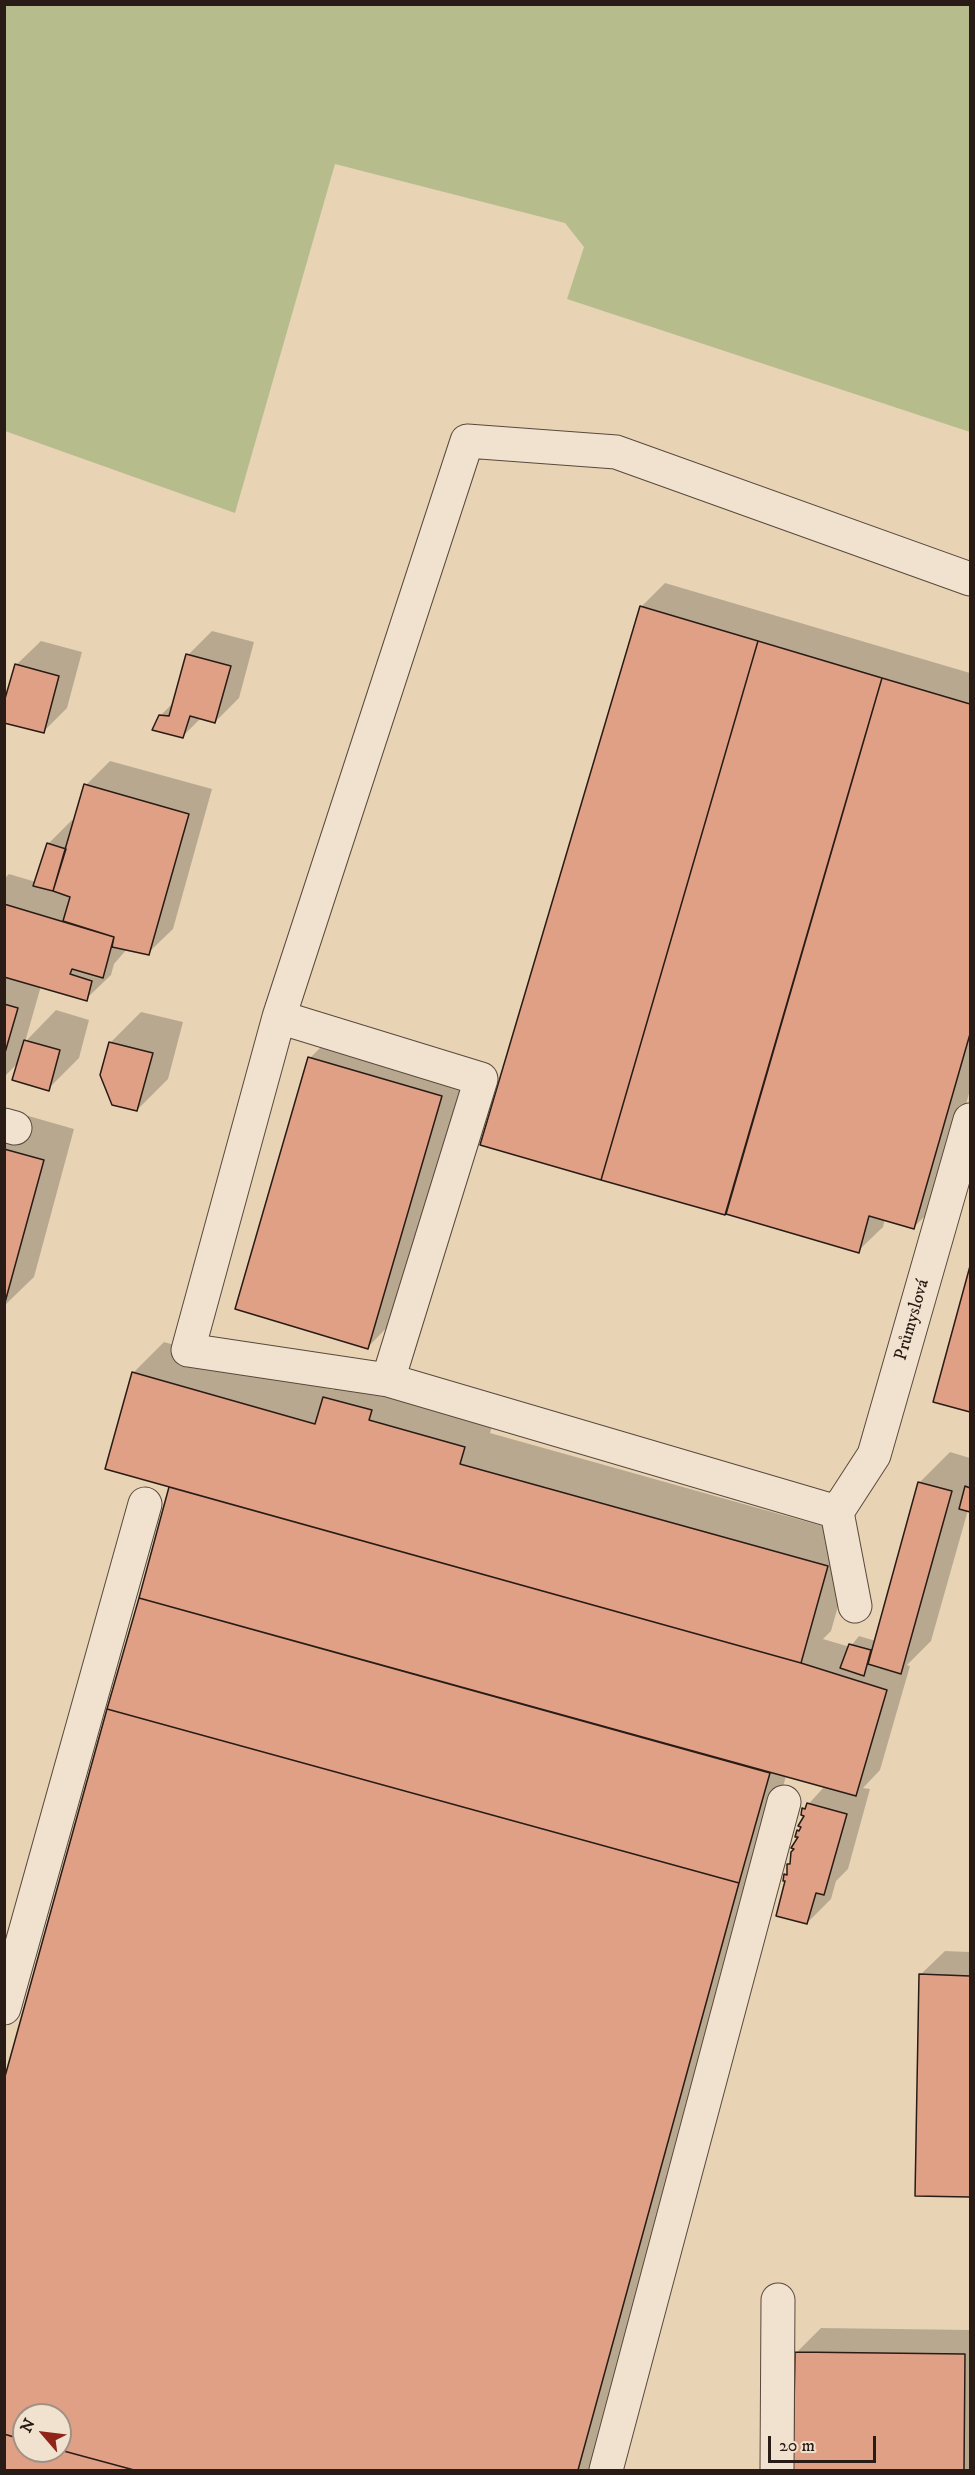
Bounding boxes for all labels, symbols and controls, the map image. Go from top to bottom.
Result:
street label: Průmyslová [891,1277,935,1363]
north arrow [12,2403,72,2463]
text: N [16,2415,40,2436]
scale bar [771,2424,879,2462]
text: 20 m [779,2435,815,2457]

